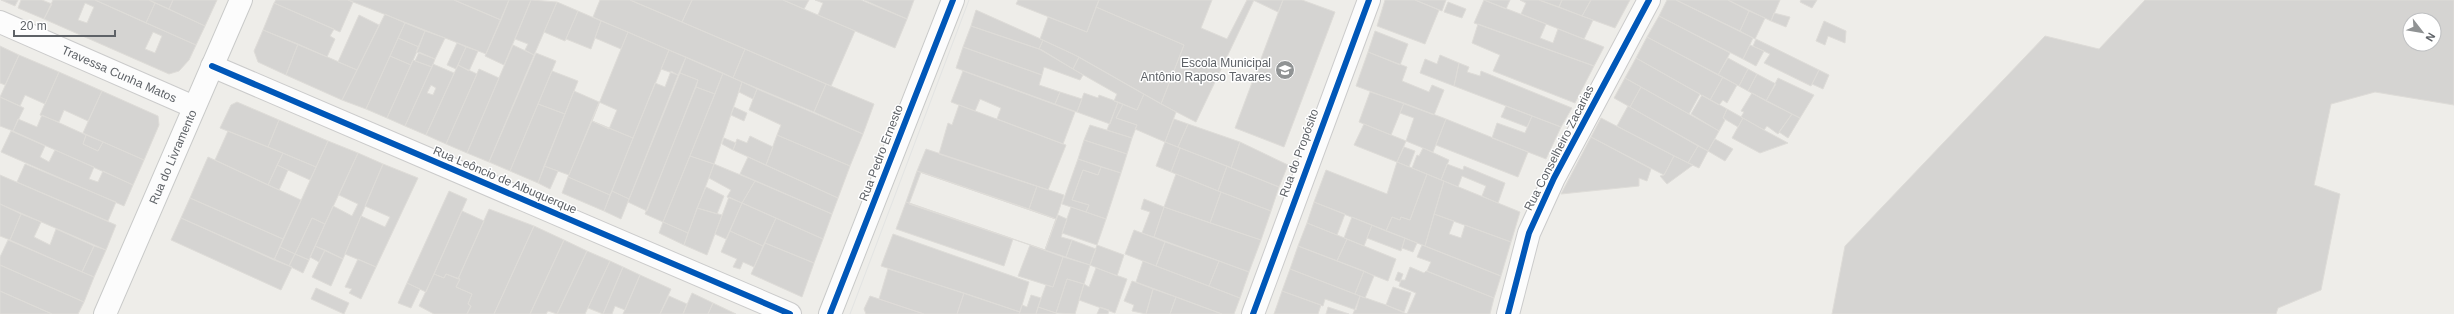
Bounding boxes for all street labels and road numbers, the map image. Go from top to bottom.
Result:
street label: Travessa Cunha Matos [60,43,179,105]
street label: Rua Conselheiro Zacarias [1521,83,1597,213]
street label: Rua Pedro Ernesto [856,103,906,203]
street label: Rua do Livramento [146,107,200,206]
street label: Rua do Propósito [1277,107,1322,199]
street label: Rua Leôncio de Albuquerque [431,143,579,217]

